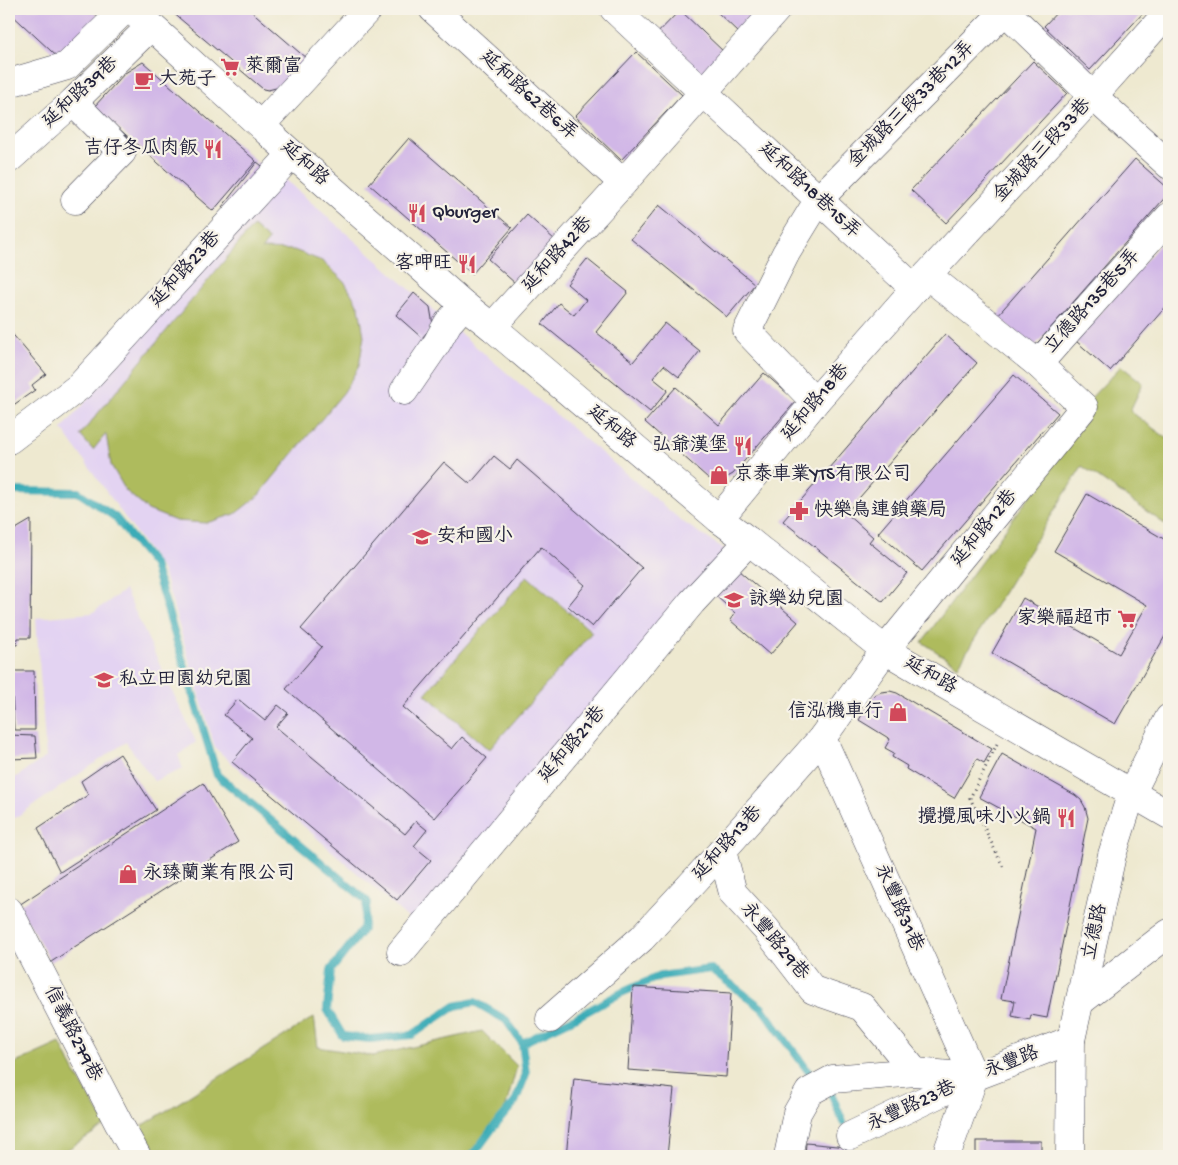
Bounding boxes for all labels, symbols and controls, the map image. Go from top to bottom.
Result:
street label: 金城路三段33巷12弄 [843,36,980,173]
street label: 延和路62巷6弄 [474,45,582,146]
street label: 延和路39巷 [38,51,124,134]
place label: 萊爾富 [245,55,302,79]
supermarket icon: 萊爾富 [219,56,241,78]
place label: 大苑子 [159,68,216,92]
cafe icon: 大苑子 [133,69,155,91]
street label: 金城路三段33巷 [988,94,1097,208]
street label: 延和路 [275,136,334,192]
place label: 吉仔冬瓜肉飯 [84,137,198,161]
street label: 延和路18巷15弄 [753,137,865,244]
restaurant icon: 吉仔冬瓜肉飯 [202,138,224,160]
restaurant icon: Qburger [406,202,428,224]
place label: Qburger [432,202,500,225]
street label: 延和路42巷 [517,212,598,298]
street label: 延和路23巷 [145,226,226,313]
street label: 立德路135巷5弄 [1039,244,1146,359]
place label: 客呷旺 [395,252,452,276]
restaurant icon: 客呷旺 [456,253,478,275]
street label: 延和路18巷 [776,359,855,446]
street label: 延和路 [582,400,641,455]
place label: 弘爺漢堡 [652,434,728,458]
restaurant icon: 弘爺漢堡 [732,435,754,457]
place label: 京泰車業YTS有限公司 [734,463,911,487]
shop icon: 京泰車業YTS有限公司 [708,464,730,486]
street label: 延和路12巷 [946,485,1023,572]
place label: 快樂鳥連鎖藥局 [814,499,947,523]
pharmacy icon: 快樂鳥連鎖藥局 [788,500,810,522]
place label: 安和國小 [437,525,513,549]
school or university icon: 安和國小 [411,526,433,548]
place label: 詠樂幼兒園 [749,588,844,612]
school or university icon: 詠樂幼兒園 [723,589,745,611]
place label: 家樂福超市 [1017,607,1112,631]
supermarket icon: 家樂福超市 [1116,608,1138,630]
street label: 延和路 [900,651,961,700]
place label: 私立田園幼兒園 [119,668,252,692]
school or university icon: 私立田園幼兒園 [93,669,115,691]
place label: 信泓機車行 [788,700,883,724]
street label: 延和路21巷 [534,701,612,788]
shop icon: 信泓機車行 [887,701,909,723]
street label: 延和路13巷 [687,801,768,886]
place label: 攪攪風味小火鍋 [918,806,1051,830]
restaurant icon: 攪攪風味小火鍋 [1055,807,1077,829]
street label: 永豐路31巷 [868,860,928,955]
place label: 永臻蘭業有限公司 [143,862,295,886]
shop icon: 永臻蘭業有限公司 [117,863,139,885]
street label: 永豐路29巷 [735,898,814,986]
street label: 立德路 [1078,902,1113,962]
street label: 信義路279巷 [38,982,107,1086]
street label: 永豐路 [981,1041,1043,1084]
street label: 永豐路23巷 [864,1076,960,1138]

